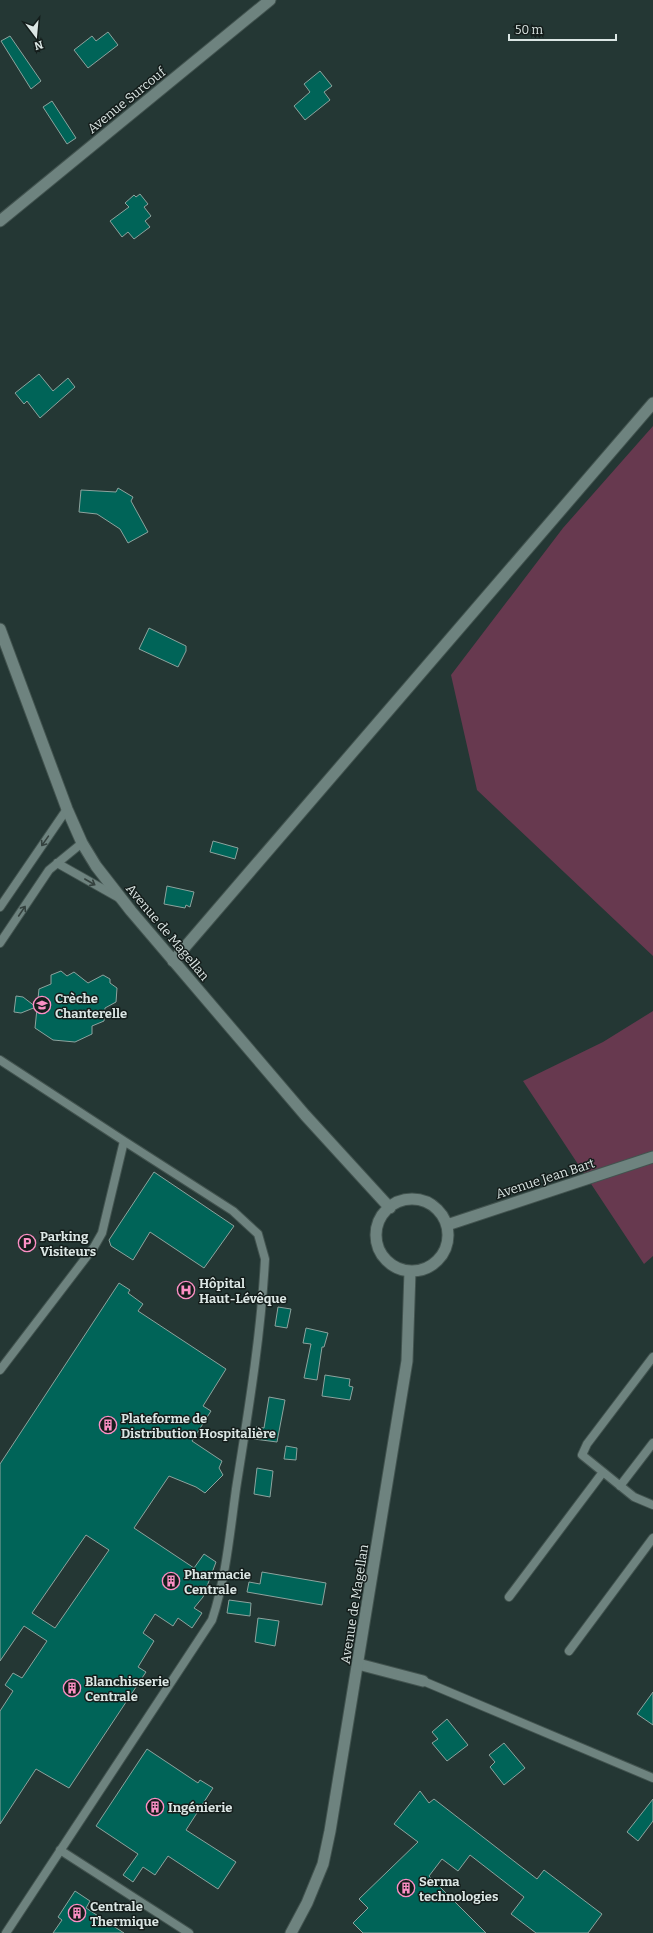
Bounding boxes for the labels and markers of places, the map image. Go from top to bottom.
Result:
place label: Crèche Chanterelle [55,991,127,1021]
school or university icon: Crèche Chanterelle [32,995,52,1015]
place label: Parking Visiteurs [40,1229,96,1259]
parking icon: Parking Visiteurs [17,1233,37,1253]
place label: Hôpital Haut-Lévêque [199,1276,287,1306]
hospital icon: Hôpital Haut-Lévêque [176,1280,196,1300]
place label: Plateforme de Distribution Hospitalière [121,1411,276,1441]
building icon: Plateforme de Distribution Hospitalière [98,1415,118,1435]
place label: Pharmacie Centrale [184,1567,251,1597]
building icon: Pharmacie Centrale [161,1571,181,1591]
place label: Blanchisserie Centrale [85,1674,169,1704]
building icon: Blanchisserie Centrale [62,1678,82,1698]
building icon: Ingénierie [145,1797,165,1817]
place label: Ingénierie [168,1800,232,1815]
place label: Serma technologies [419,1874,498,1904]
building icon: Serma technologies [396,1878,416,1898]
place label: Centrale Thermique [90,1899,159,1929]
building icon: Centrale Thermique [67,1903,87,1923]

